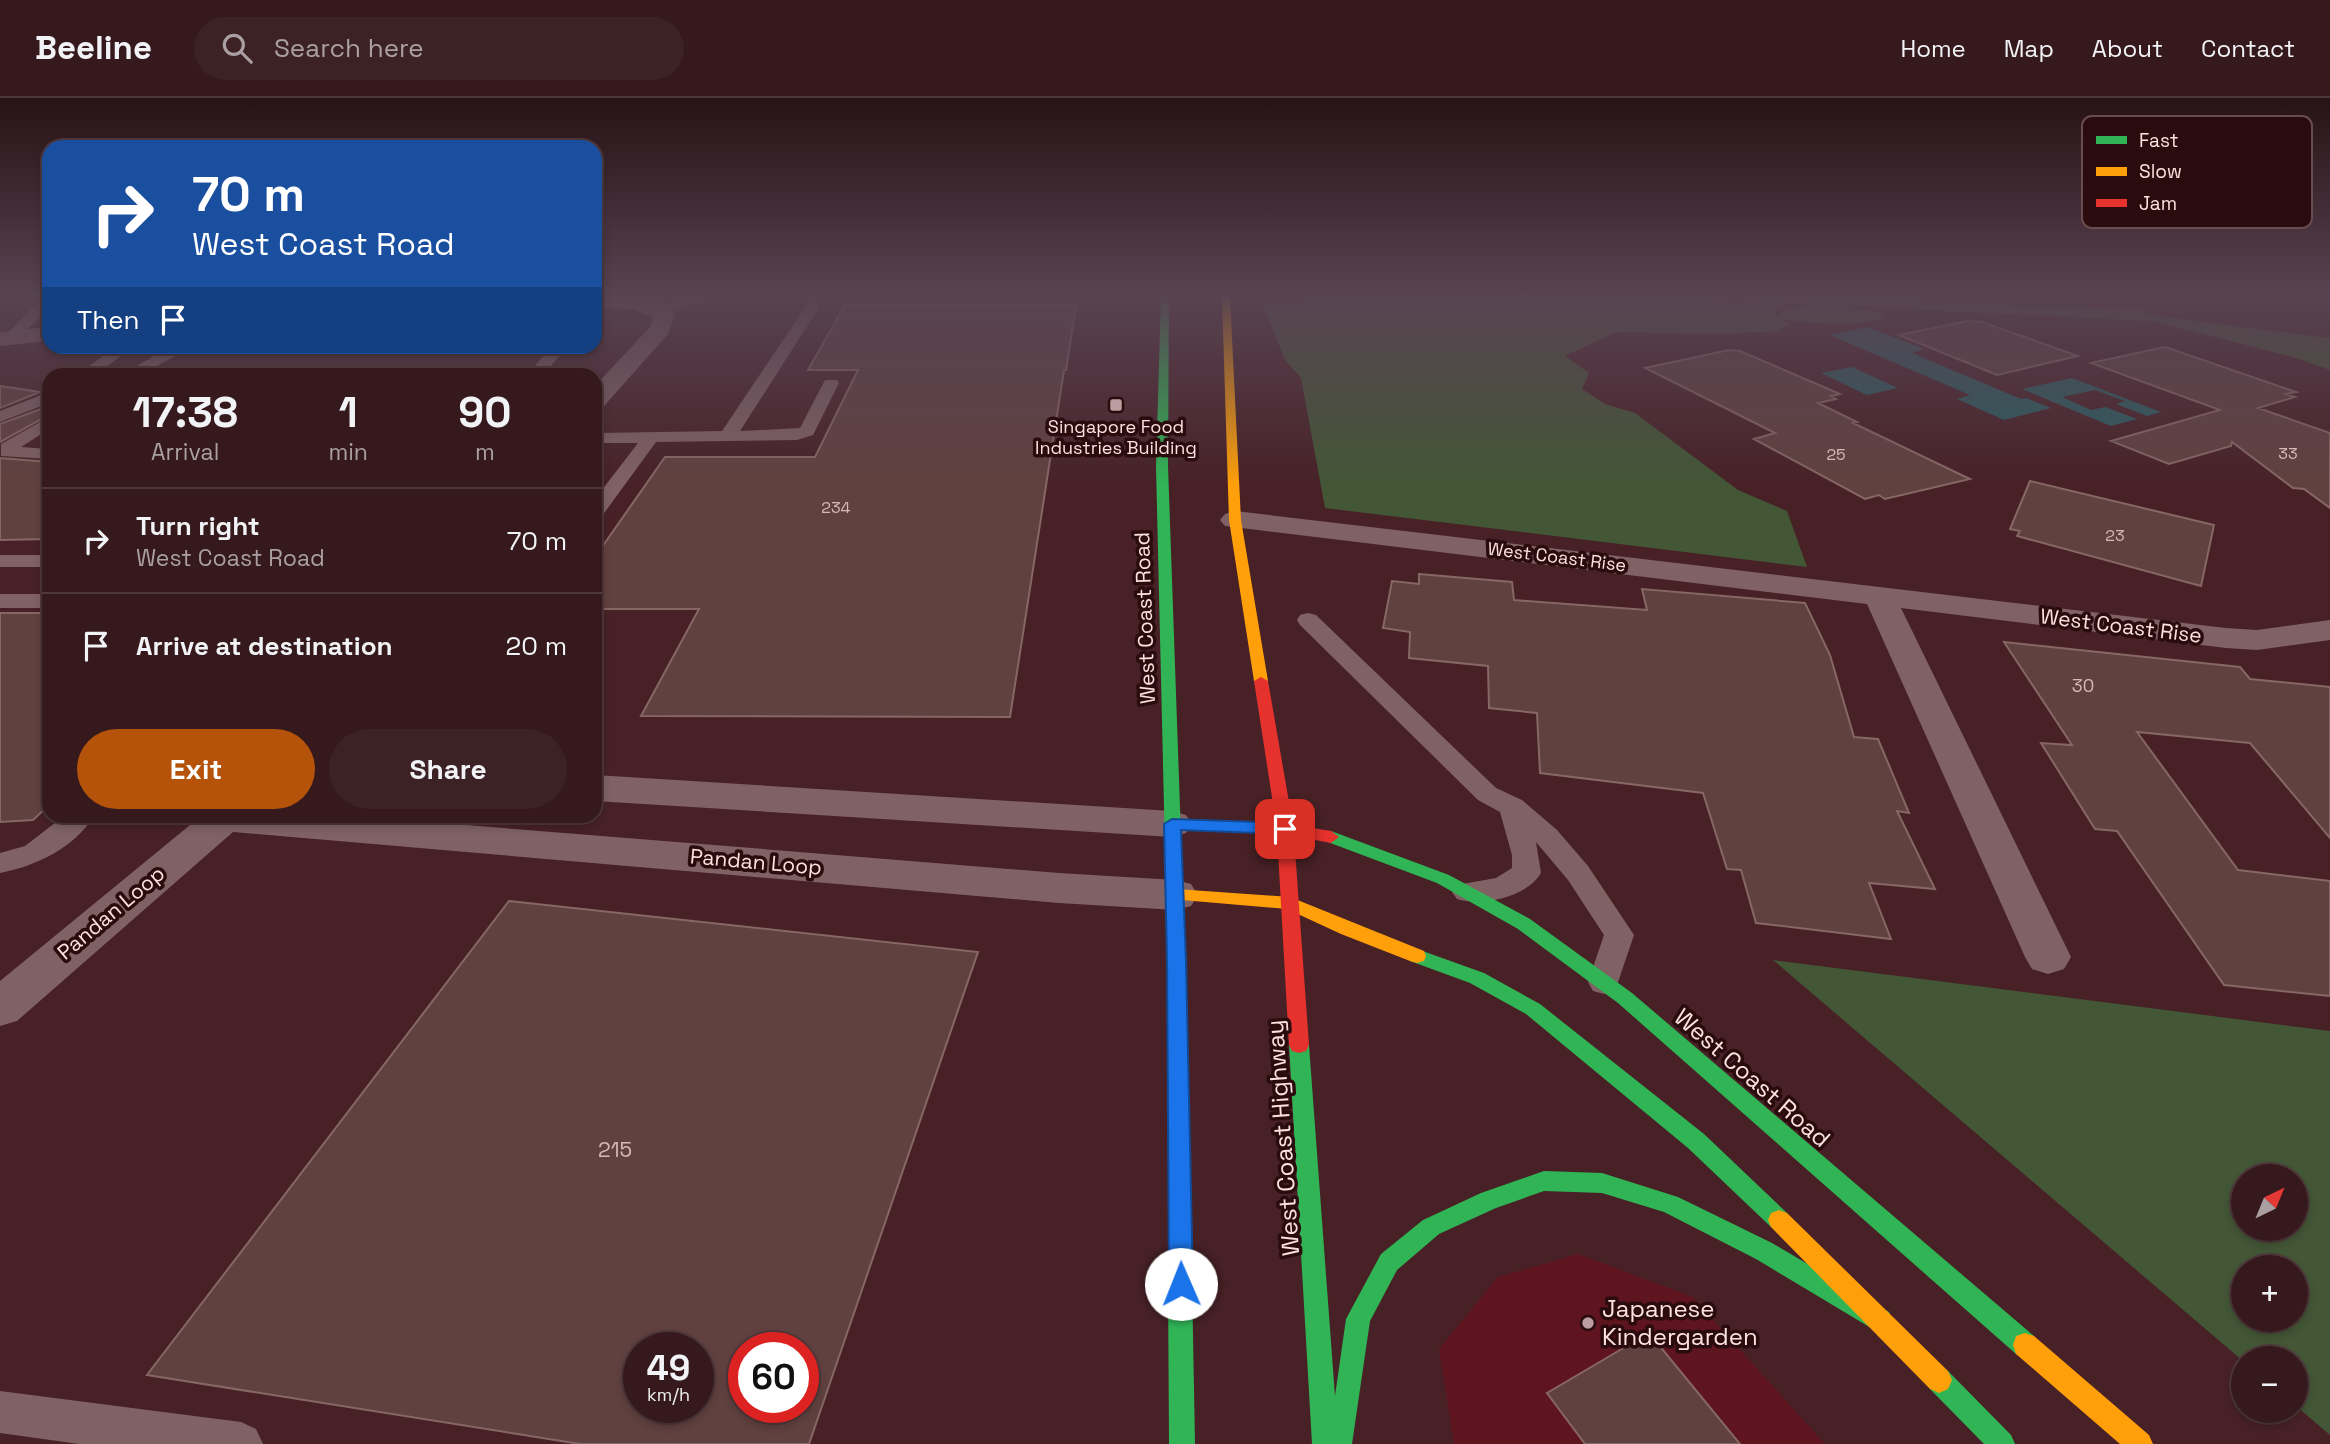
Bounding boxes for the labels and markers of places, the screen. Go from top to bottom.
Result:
marker: Singapore Food Industries Building [1108,397,1124,413]
place label: Singapore Food Industries Building [1035,415,1197,459]
pin [1255,799,1315,859]
place label: Japanese Kindergarden [1602,1293,1758,1352]
marker: Japanese Kindergarden [1580,1315,1596,1331]

